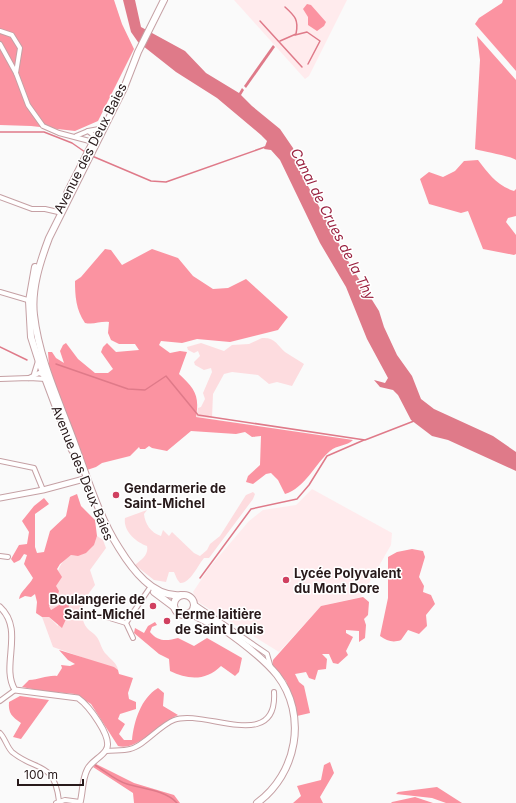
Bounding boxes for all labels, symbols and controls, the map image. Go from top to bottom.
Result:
street label: Avenue des Deux Baies [50,80,130,216]
water label: Canal de Crues de la Thy [288,145,380,304]
street label: Avenue des Deux Baies [49,403,117,543]
place label: Gendarmerie de Saint-Michel [124,480,226,511]
marker: Gendarmerie de Saint-Michel [111,490,121,500]
place label: Lycée Polyvalent du Mont Dore [294,565,402,596]
marker: Lycée Polyvalent du Mont Dore [281,575,291,585]
place label: Boulangerie de Saint-Michel [50,591,145,622]
marker: Boulangerie de Saint-Michel [148,601,158,611]
place label: Ferme laitière de Saint Louis [175,606,264,637]
marker: Ferme laitière de Saint Louis [162,616,172,626]
scale bar [18,761,83,787]
text: 100 m [24,767,58,782]

